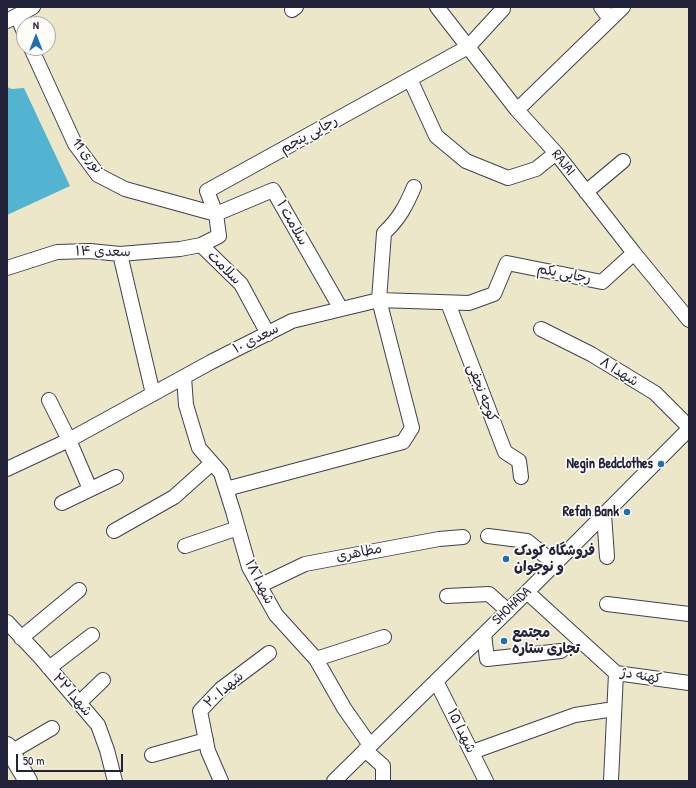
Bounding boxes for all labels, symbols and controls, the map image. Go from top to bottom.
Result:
north arrow [16,16,56,56]
text: N [33,18,39,32]
street label: رجایی پنجم [277,112,341,158]
street label: نوری 11 [68,135,106,177]
street label: RAJAI [548,147,578,179]
street label: سلامت ۱ [273,197,311,249]
street label: سعدی ۱۴ [75,243,131,261]
street label: سلامت [204,248,244,288]
street label: رجایی یکم [536,261,592,287]
street label: سعدی ۱۰ [230,320,282,358]
street label: شهدا ۸ [597,354,641,390]
street label: کوچه نجفی [463,362,501,424]
place label: Negin Bedclothes [566,456,653,472]
marker: Negin Bedclothes [656,459,666,469]
place label: Refah Bank [563,504,619,520]
marker: Refah Bank [622,507,632,517]
street label: مظاهری [335,540,383,566]
place label: فروشگاه کودک و نوجوان [514,543,595,576]
marker: فروشگاه کودک و نوجوان [501,554,511,564]
street label: شهدا ۱۸ [241,557,277,607]
street label: SHOHADA [489,583,535,629]
place label: مجتمع تجاری ستاره [512,625,580,658]
marker: مجتمع تجاری ستاره [499,636,509,646]
street label: کهنه دژ [619,664,663,688]
street label: شهدا ۲۰ [201,668,247,712]
street label: شهدا ۲۲ [49,670,95,720]
street label: شهدا ۱۵ [443,706,479,756]
scale bar [18,746,125,772]
text: 50 m [23,752,44,769]

